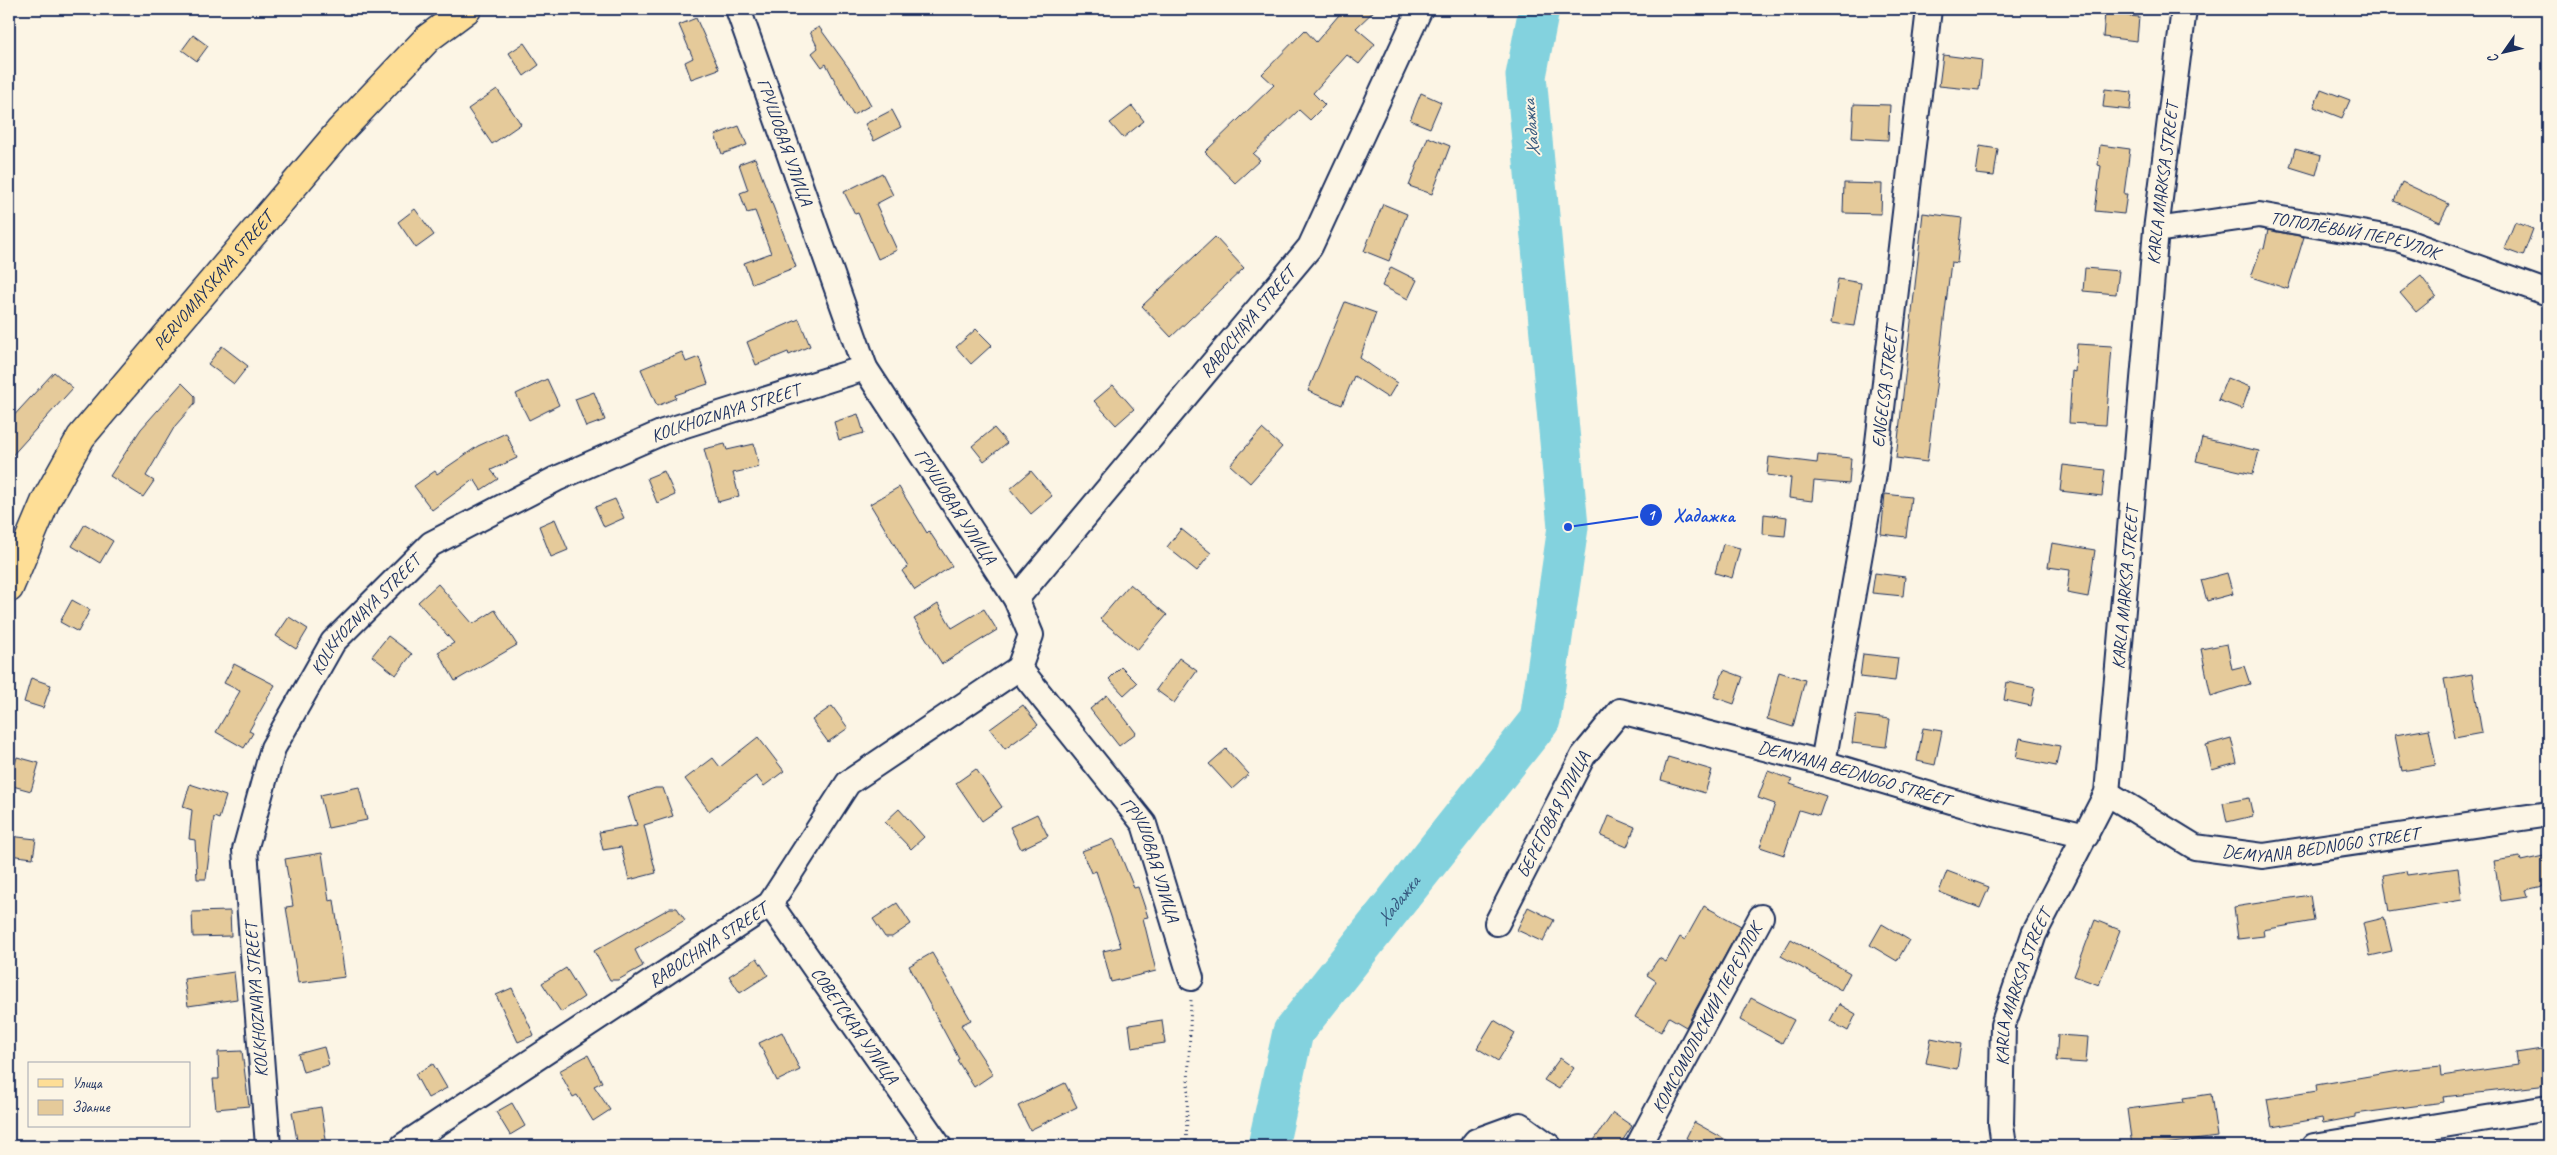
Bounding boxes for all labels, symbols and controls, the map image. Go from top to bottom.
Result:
north arrow [2480,28,2530,78]
text: С [2483,50,2503,67]
street label: ГРУШОВАЯ УЛИЦА [752,75,818,209]
water label: Хадажка [1516,96,1545,157]
street label: KARLA MARKSA STREET [2142,97,2184,265]
street label: PERVOMAYSKAYA STREET [148,204,281,355]
street label: ТОПОЛЁВЫЙ ПЕРЕУЛОК [2269,206,2446,265]
street label: RABOCHAYA STREET [1195,259,1303,382]
street label: ENGELSA STREET [1867,321,1903,449]
street label: KOLKHOZNAYA STREET [647,377,807,447]
street label: ГРУШОВАЯ УЛИЦА [910,444,1002,569]
callout: Хадажка [1638,498,1744,532]
street label: KARLA MARKSA STREET [2107,501,2143,670]
text: Хадажка [1674,504,1736,528]
text: 1 [1648,506,1657,525]
street label: KOLKHOZNAYA STREET [306,547,428,679]
street label: DEMYANA BEDNOGO STREET [1756,736,1957,812]
street label: БЕРЕГОВАЯ УЛИЦА [1511,747,1595,881]
street label: ГРУШОВАЯ УЛИЦА [1116,793,1185,926]
street label: DEMYANA BEDNOGO STREET [2221,822,2425,867]
water label: Хадажка [1371,869,1427,930]
street label: RABOCHAYA STREET [644,895,775,992]
street label: KARLA MARKSA STREET [1991,902,2058,1066]
street label: КОМСОМОЛЬСКИЙ ПЕРЕУЛОК [1647,916,1768,1117]
street label: KOLKHOZNAYA STREET [239,917,272,1078]
street label: СОВЕТСКАЯ УЛИЦА [806,963,904,1089]
legend [28,1062,190,1128]
text: Улица [72,1074,103,1093]
text: Здание [72,1098,111,1117]

